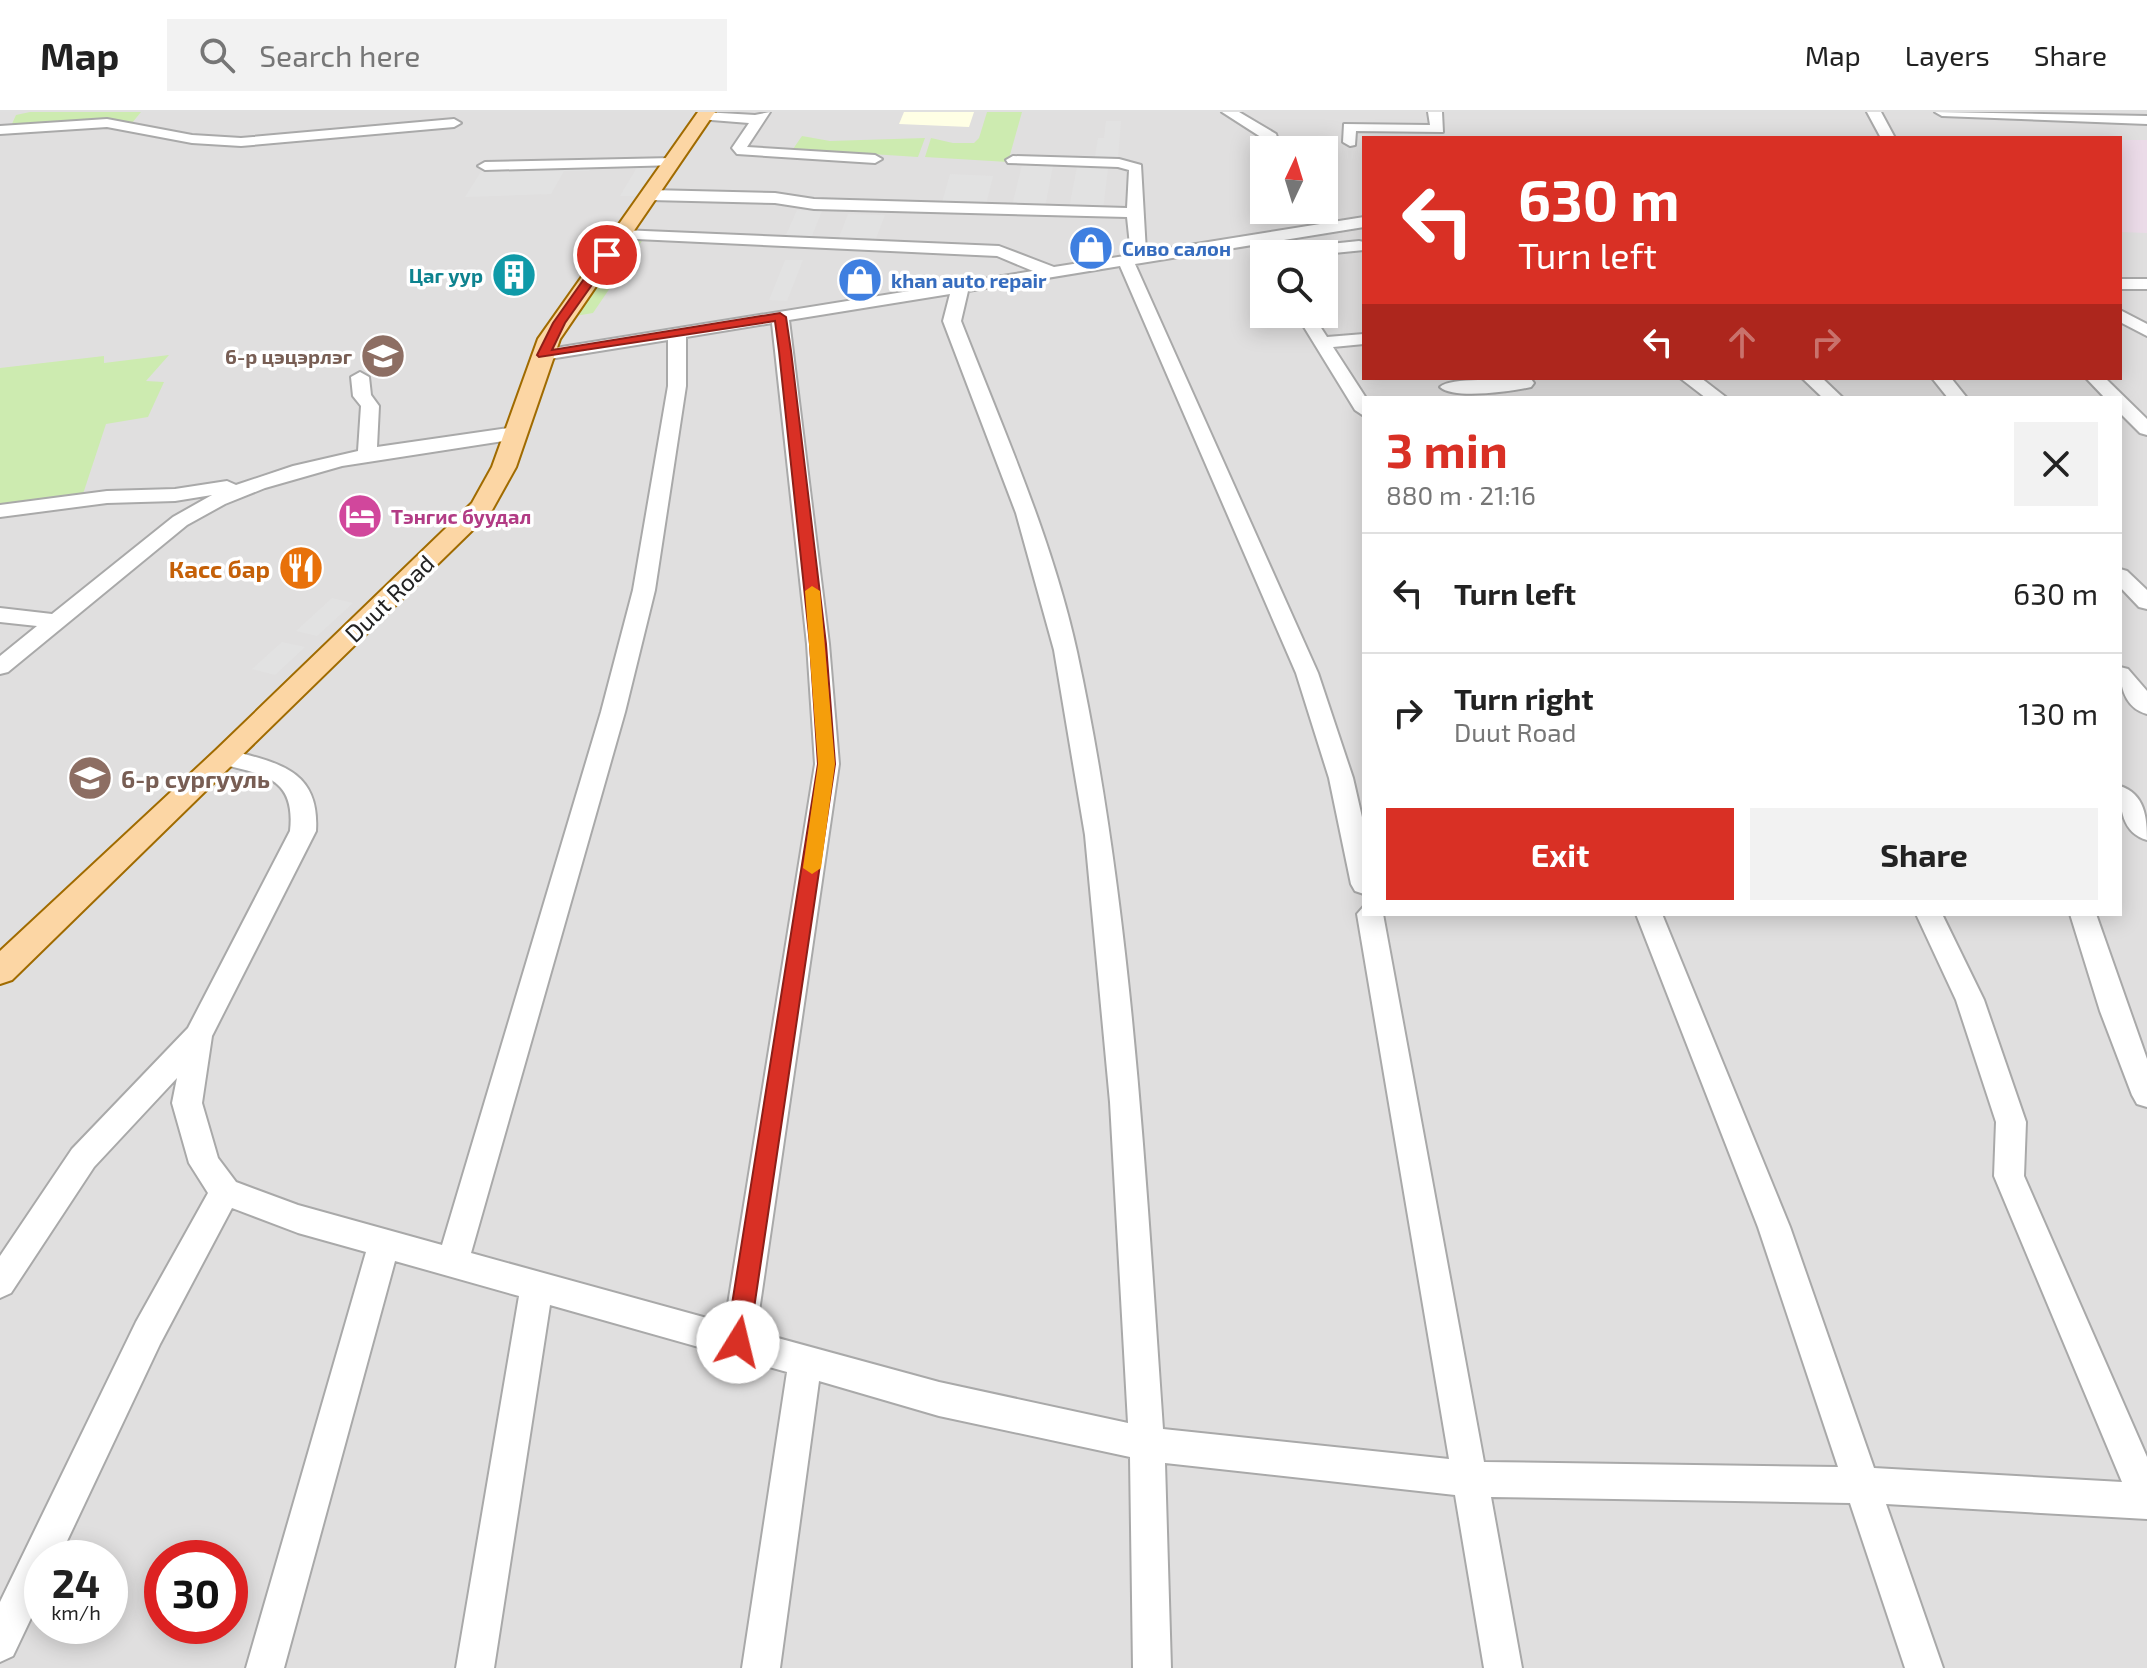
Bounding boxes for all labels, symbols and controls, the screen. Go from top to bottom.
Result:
search box [167,19,727,91]
text: Map [40,32,119,78]
icon: search [195,33,239,77]
text: Search here [259,37,420,73]
text: Map [1805,38,1861,72]
text: Layers [1905,38,1990,72]
text: Share [2034,38,2107,72]
north arrow [1250,136,1338,224]
map controls [1250,136,1338,328]
text: 630 m [1518,165,1680,232]
icon: left [1386,168,1490,272]
pin [573,221,641,289]
shop icon: Сиво салон [1067,224,1115,272]
icon: arrive [585,233,629,277]
text: Turn left [1518,233,1657,276]
place label: Сиво салон [1122,236,1231,260]
button: search [1250,240,1338,328]
building icon: Цаг уур [490,251,538,299]
shop icon: khan auto repair [836,256,884,304]
place label: Цаг уур [409,263,483,287]
place label: khan auto repair [891,268,1047,292]
icon: left [1636,320,1680,364]
icon: ahead [1720,320,1764,364]
icon: right [1804,320,1848,364]
school or university icon: 6-р цэцэрлэг [359,332,407,380]
place label: 6-р цэцэрлэг [225,344,353,368]
text: 3 min [1386,420,1508,478]
button: close [2014,422,2098,506]
text: 880 m · 21:16 [1386,479,1536,510]
hotel icon: Тэнгис буудал [336,492,384,540]
place label: Тэнгис буудал [391,504,531,528]
restaurant icon: Касс бар [277,544,325,592]
street label: Duut Road [338,548,440,648]
place label: Касс бар [169,554,270,583]
icon: left [1386,571,1430,615]
text: Turn left [1454,575,1576,611]
text: 630 m [2013,575,2098,611]
text: Turn right [1454,680,1594,716]
icon: right [1386,691,1430,735]
text: 130 m [2018,695,2098,731]
text: Duut Road [1454,716,1577,747]
school or university icon: 6-р сургууль [66,754,114,802]
place label: 6-р сургууль [121,764,270,793]
button: Exit [1386,808,1734,900]
button: Share [1750,808,2098,900]
position arrow [696,1300,780,1384]
speed limit sign: 30 [144,1540,248,1644]
text: 24 [52,1558,100,1606]
text: km/h [51,1600,101,1624]

